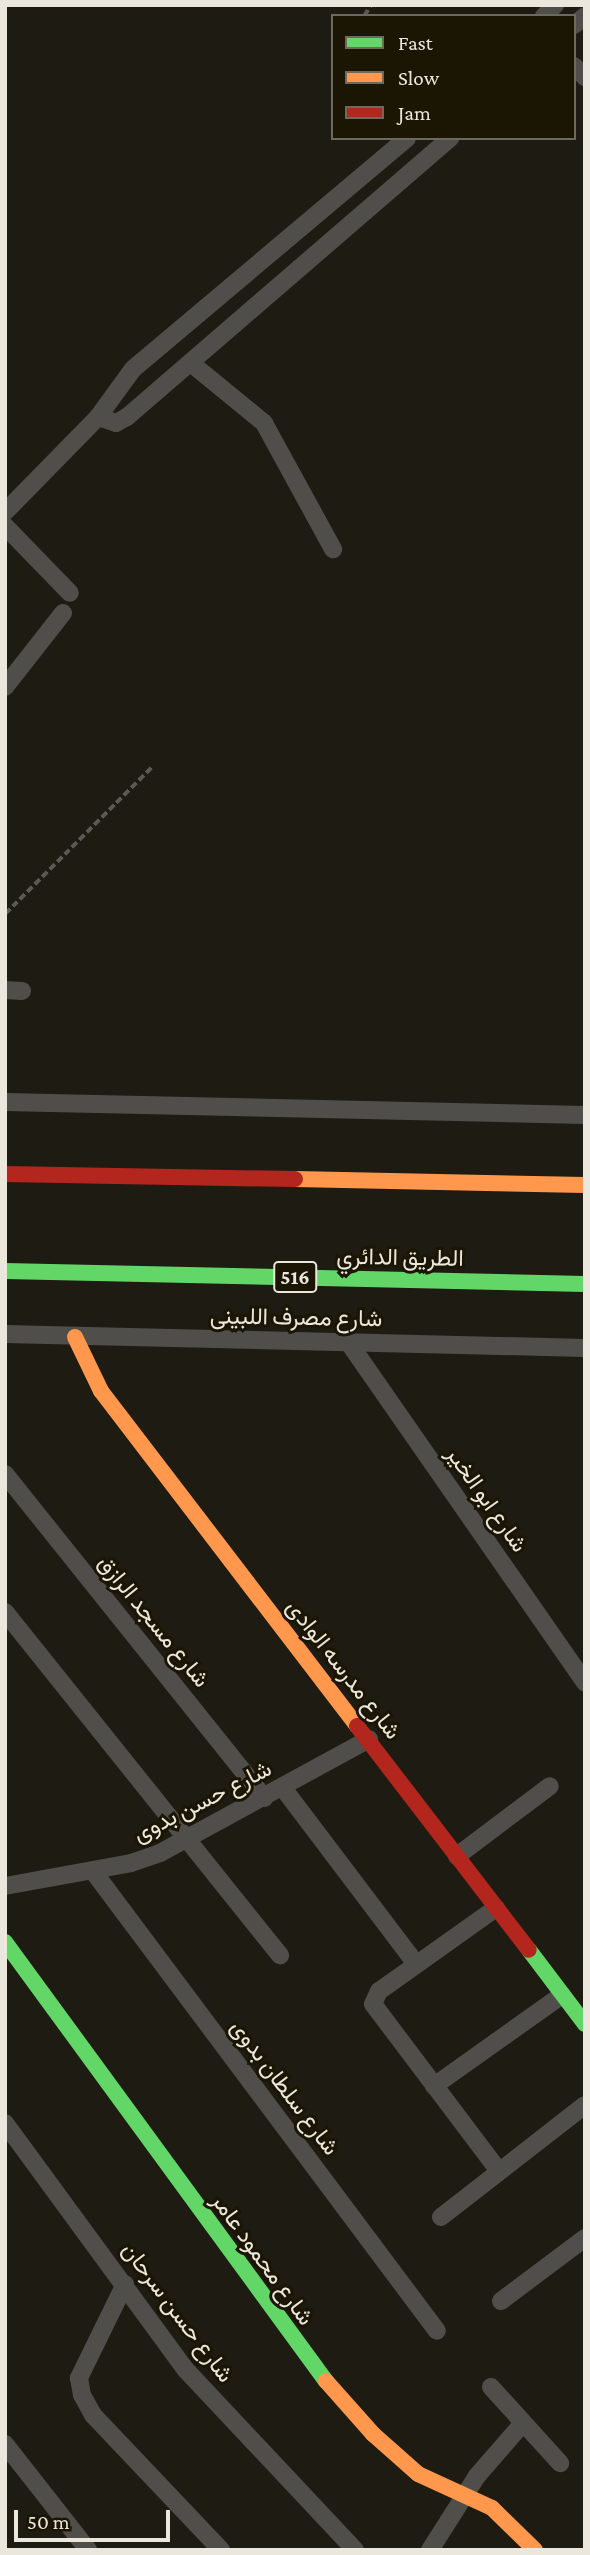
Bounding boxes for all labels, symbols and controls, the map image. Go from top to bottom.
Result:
legend [331,14,576,140]
text: Fast [398,31,433,55]
text: Slow [398,66,439,90]
text: Jam [398,101,431,125]
street label: الطريق الدائري [336,1242,464,1272]
road number: 516 [272,1260,318,1294]
street label: شارع مصرف اللبينى [210,1302,382,1332]
street label: شارع ابو الخير [440,1441,534,1557]
street label: شارع مسجد الرازق [92,1549,216,1693]
street label: شارع مدرسه الوادى [281,1593,407,1745]
street label: شارع حسن بدوى [128,1754,276,1848]
street label: شارع سلطان بدوى [225,2014,345,2160]
street label: شارع محمود عامر [206,2188,320,2330]
street label: شارع حسن سرحان [116,2236,240,2388]
scale bar [18,2496,173,2540]
text: 50 m [27,2510,70,2534]

